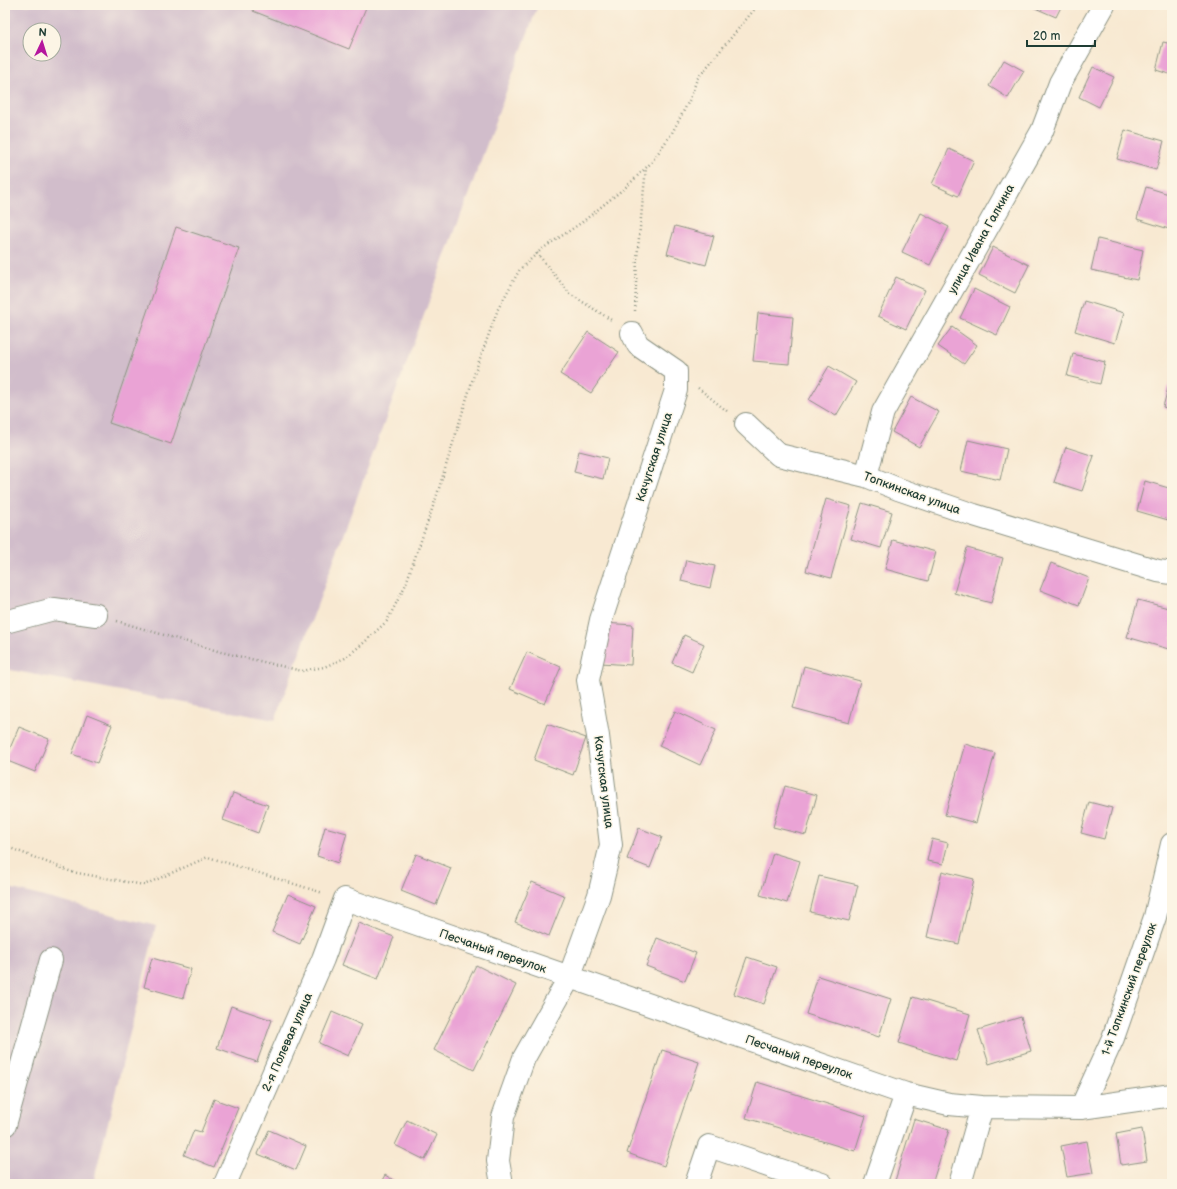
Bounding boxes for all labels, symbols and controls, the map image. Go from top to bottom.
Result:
north arrow [22,22,62,62]
scale bar [1027,22,1095,48]
text: N [38,26,47,39]
text: 20 m [1033,29,1060,44]
street label: улица Ивана Галкина [945,182,1018,297]
street label: Качугская улица [633,411,676,504]
street label: Топкинская улица [861,469,962,518]
street label: Качугская улица [590,735,617,829]
street label: 1-й Топкинский переулок [1098,920,1161,1058]
street label: Песчаный переулок [437,926,549,977]
street label: 2-я Полевая улица [259,991,316,1094]
street label: Песчаный переулок [743,1032,855,1083]

